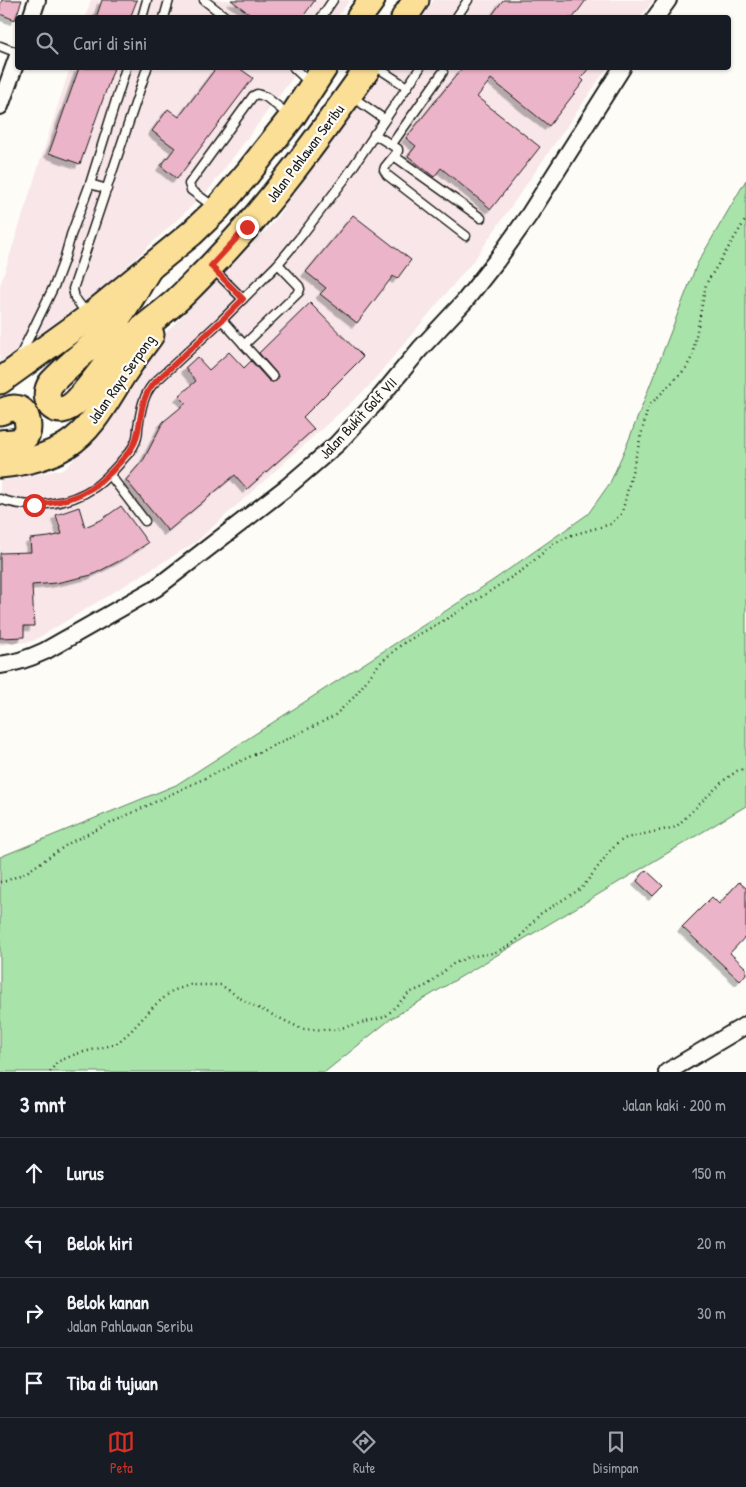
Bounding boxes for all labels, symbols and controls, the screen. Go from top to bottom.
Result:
search box [15,15,731,70]
icon: search [33,29,61,57]
text: Cari di sini [73,30,147,56]
street label: Jalan Pahlawan Seribu [261,100,349,206]
route end [236,216,259,239]
street label: Jalan Raya Serpong [82,330,160,428]
street label: Jalan Bukit Golf VII [315,372,401,464]
route start [23,494,46,517]
text: 3 mnt [20,1090,65,1119]
text: Jalan kaki · 200 m [622,1094,726,1116]
icon: ahead [20,1159,48,1187]
text: Lurus [67,1160,104,1186]
text: 150 m [692,1162,726,1184]
icon: left [20,1229,48,1257]
text: Belok kiri [67,1230,133,1256]
text: 20 m [697,1232,726,1254]
text: Belok kanan [67,1289,149,1315]
icon: right [20,1299,48,1327]
text: 30 m [697,1302,726,1324]
text: Jalan Pahlawan Seribu [67,1315,193,1337]
icon: arrive [20,1369,48,1397]
text: Tiba di tujuan [67,1370,158,1396]
tab: Peta [107,1428,135,1477]
tab: Rute [350,1428,378,1477]
tab: Disimpan [593,1428,639,1477]

